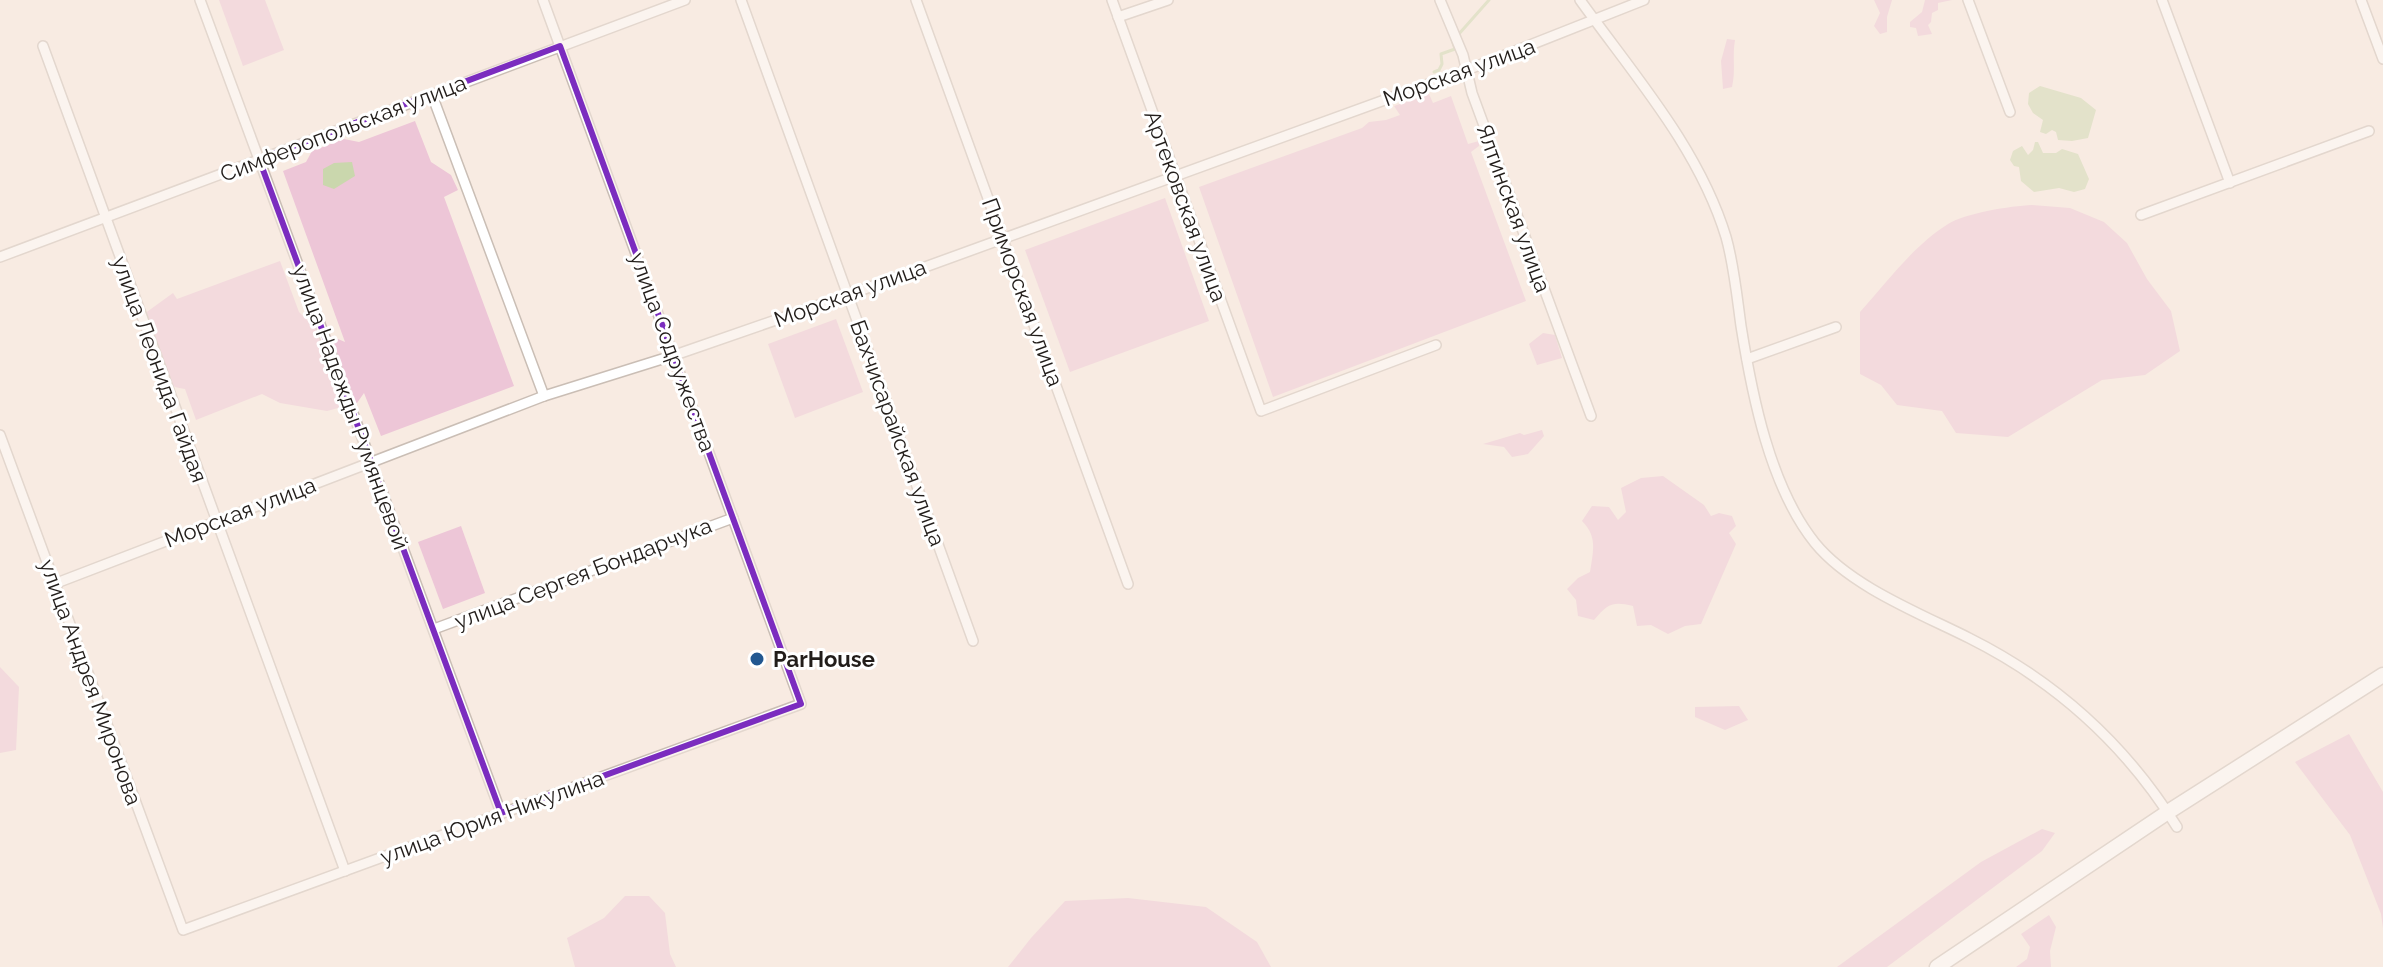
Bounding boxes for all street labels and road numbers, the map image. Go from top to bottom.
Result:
street label: Морская улица [1379,32,1539,112]
street label: Симферопольская улица [216,69,470,187]
street label: Артековская улица [1139,107,1233,305]
street label: Ялтинская улица [1472,120,1556,296]
street label: Приморская улица [977,194,1069,390]
street label: улица Содружества [625,249,721,455]
street label: улица Леонида Гайдая [107,252,213,486]
street label: Морская улица [770,253,930,333]
street label: улица Надежды Румянцевой [287,261,415,553]
street label: Бахчисарайская улица [845,316,951,550]
street label: Морская улица [161,471,319,553]
street label: улица Сергея Бондарчука [451,512,715,634]
street label: улица Андрея Миронова [34,555,148,809]
street label: улица Юрия Никулина [377,764,607,870]

